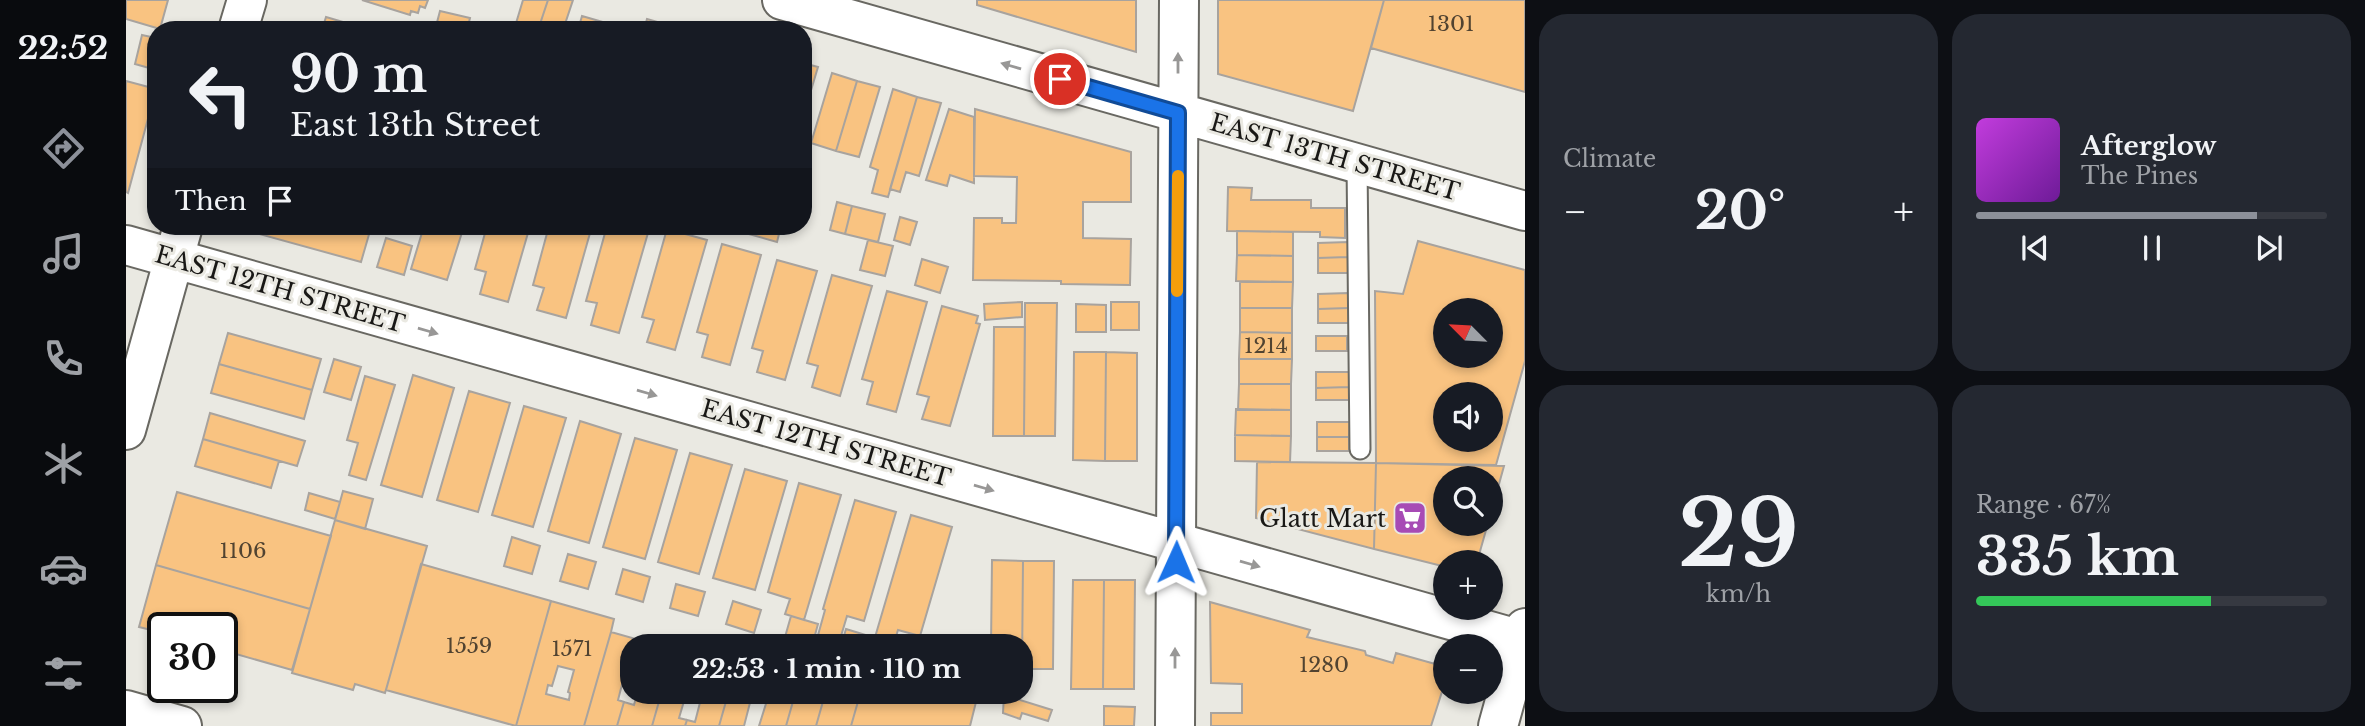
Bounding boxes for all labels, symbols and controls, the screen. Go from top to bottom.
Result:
house number: 1301 [1428,11,1474,37]
text: 22:52 [18,28,108,68]
text: 90 m [290,44,427,105]
icon: left [175,49,266,140]
pin [1030,49,1090,109]
one-way arrow [1172,52,1184,74]
one-way arrow [1001,60,1022,70]
icon: arrive [1041,60,1079,98]
text: East 13th Street [290,105,540,145]
street label: EAST 13TH STREET [1207,107,1463,207]
icon: directions [39,124,88,173]
text: Afterglow [2081,130,2217,162]
text: Climate [1563,145,1656,173]
text: The Pines [2081,162,2198,190]
text: 20° [1695,179,1785,243]
icon: arrive [261,182,299,220]
text: Then [175,185,247,217]
text: − [1563,188,1587,235]
text: + [1893,188,1914,235]
icon: music [39,229,88,278]
icon: previous [2016,229,2054,267]
icon: pause [2133,229,2171,267]
icon: next [2250,229,2288,267]
street label: EAST 12TH STREET [152,239,408,339]
north arrow [1433,298,1503,368]
map controls [1433,298,1503,704]
one-way arrow [418,326,439,336]
house number: 1214 [1244,333,1288,359]
icon: phone [39,334,88,383]
button: sound [1433,382,1503,452]
one-way arrow [637,388,658,398]
street label: EAST 12TH STREET [698,393,954,493]
icon: climate [39,439,88,488]
button: search [1433,466,1503,536]
text: 29 [1678,478,1799,591]
one-way arrow [974,483,995,493]
text: Range · 67% [1976,491,2111,519]
supermarket icon: Glatt Mart [1391,499,1429,537]
place label: Glatt Mart [1259,504,1386,533]
position arrow [1139,525,1213,599]
text: 335 km [1976,525,2179,589]
house number: 1106 [219,538,267,564]
icon: car [39,544,88,593]
button: + [1433,550,1503,620]
one-way arrow [1240,559,1261,569]
text: km/h [1706,580,1771,608]
speed limit sign: 30 [147,612,238,703]
house number: 1559 [446,633,492,659]
button: − [1433,634,1503,704]
house number: 1571 [551,636,593,662]
one-way arrow [1169,647,1181,669]
icon: filters [39,649,88,698]
house number: 1280 [1299,652,1349,678]
text: 22:53 · 1 min · 110 m [692,653,961,685]

